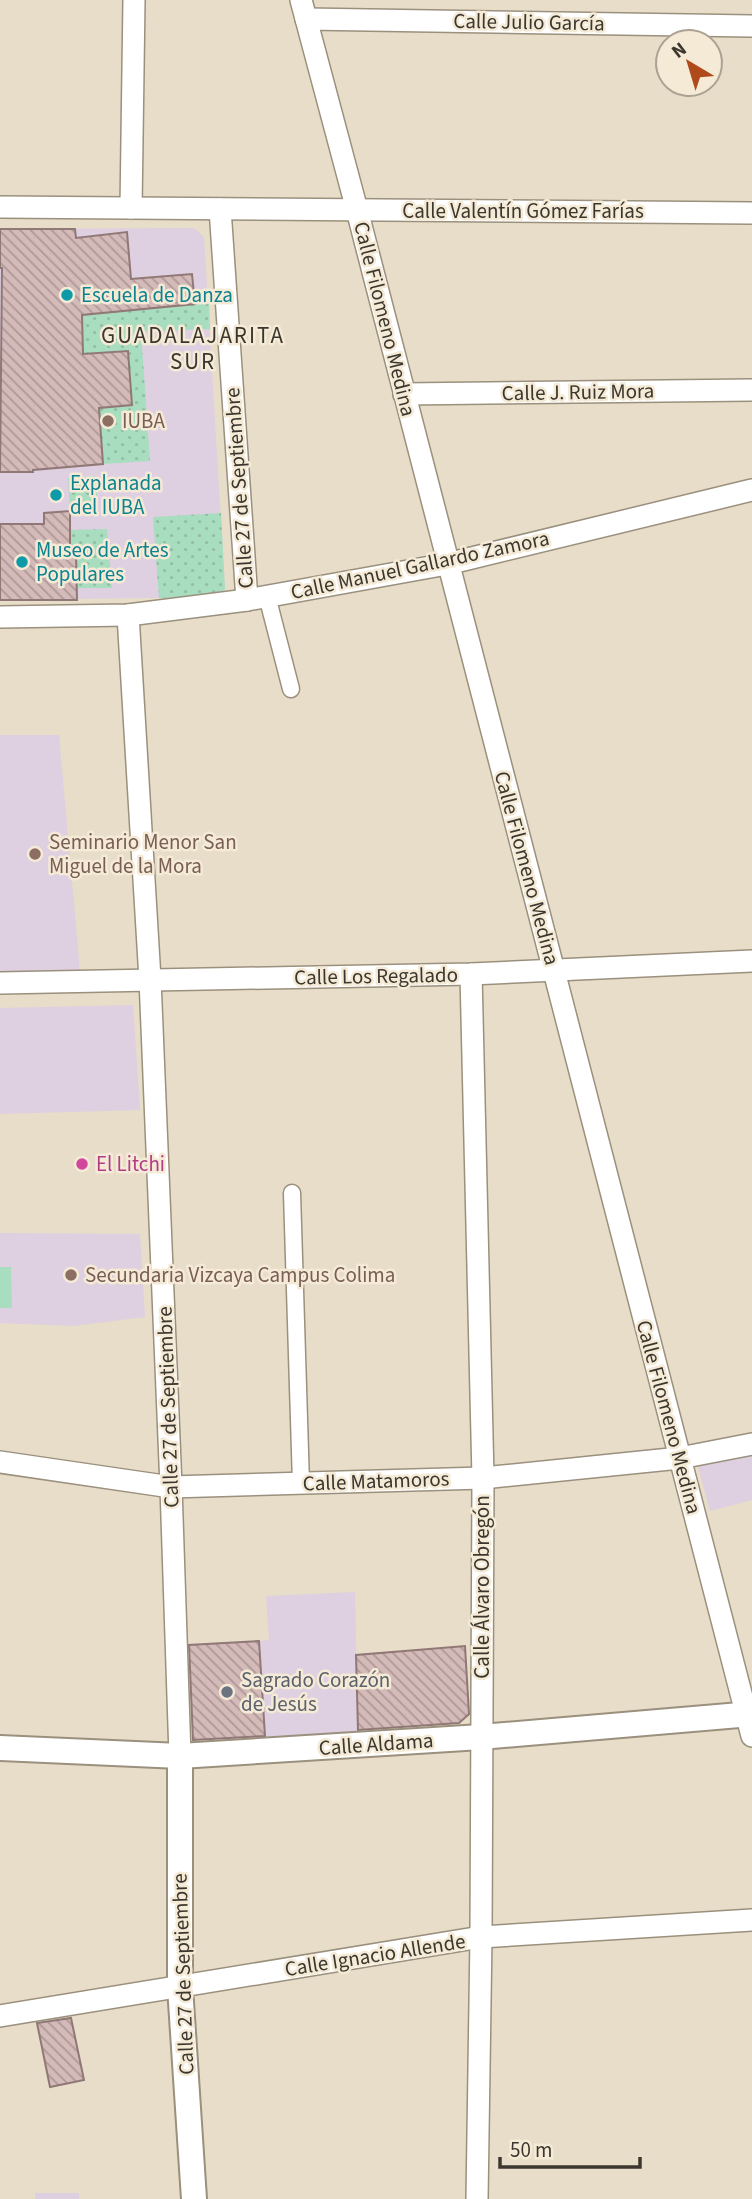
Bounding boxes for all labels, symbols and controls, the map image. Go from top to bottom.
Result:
street label: Calle Julio García [453,6,605,38]
north arrow [654,28,724,98]
text: N [666,36,693,65]
street label: Calle Valentín Gómez Farías [402,196,644,226]
street label: Calle Filomeno Medina [346,219,424,419]
place label: Escuela de Danza [81,280,233,310]
marker: Escuela de Danza [59,287,75,303]
district label: GUADALAJARITA SUR [101,319,285,378]
street label: Calle J. Ruiz Mora [501,376,655,408]
street label: Calle 27 de Septiembre [217,387,261,589]
place label: IUBA [122,406,165,436]
marker: IUBA [100,413,116,429]
place label: Explanada del IUBA [70,468,162,522]
marker: Explanada del IUBA [48,487,64,503]
street label: Calle Manuel Gallardo Zamora [288,523,552,607]
place label: Museo de Artes Populares [36,535,169,589]
marker: Museo de Artes Populares [14,554,30,570]
street label: Calle Filomeno Medina [487,768,567,968]
place label: Seminario Menor San Miguel de la Mora [49,827,237,881]
marker: Seminario Menor San Miguel de la Mora [27,846,43,862]
street label: Calle Los Regalado [294,960,458,992]
place label: El Litchi [96,1149,165,1179]
marker: El Litchi [74,1156,90,1172]
place label: Secundaria Vizcaya Campus Colima [85,1260,395,1290]
marker: Secundaria Vizcaya Campus Colima [63,1267,79,1283]
street label: Calle 27 de Septiembre [149,1306,187,1508]
street label: Calle Filomeno Medina [629,1317,709,1517]
street label: Calle Matamoros [302,1463,450,1499]
street label: Calle Álvaro Obregón [467,1495,497,1679]
place label: Sagrado Corazón de Jesús [241,1665,390,1719]
marker: Sagrado Corazón de Jesús [219,1684,235,1700]
street label: Calle Aldama [318,1725,434,1763]
street label: Calle 27 de Septiembre [164,1873,202,2075]
street label: Calle Ignacio Allende [283,1926,467,1984]
scale bar [500,2126,640,2170]
text: 50 m [510,2135,552,2165]

